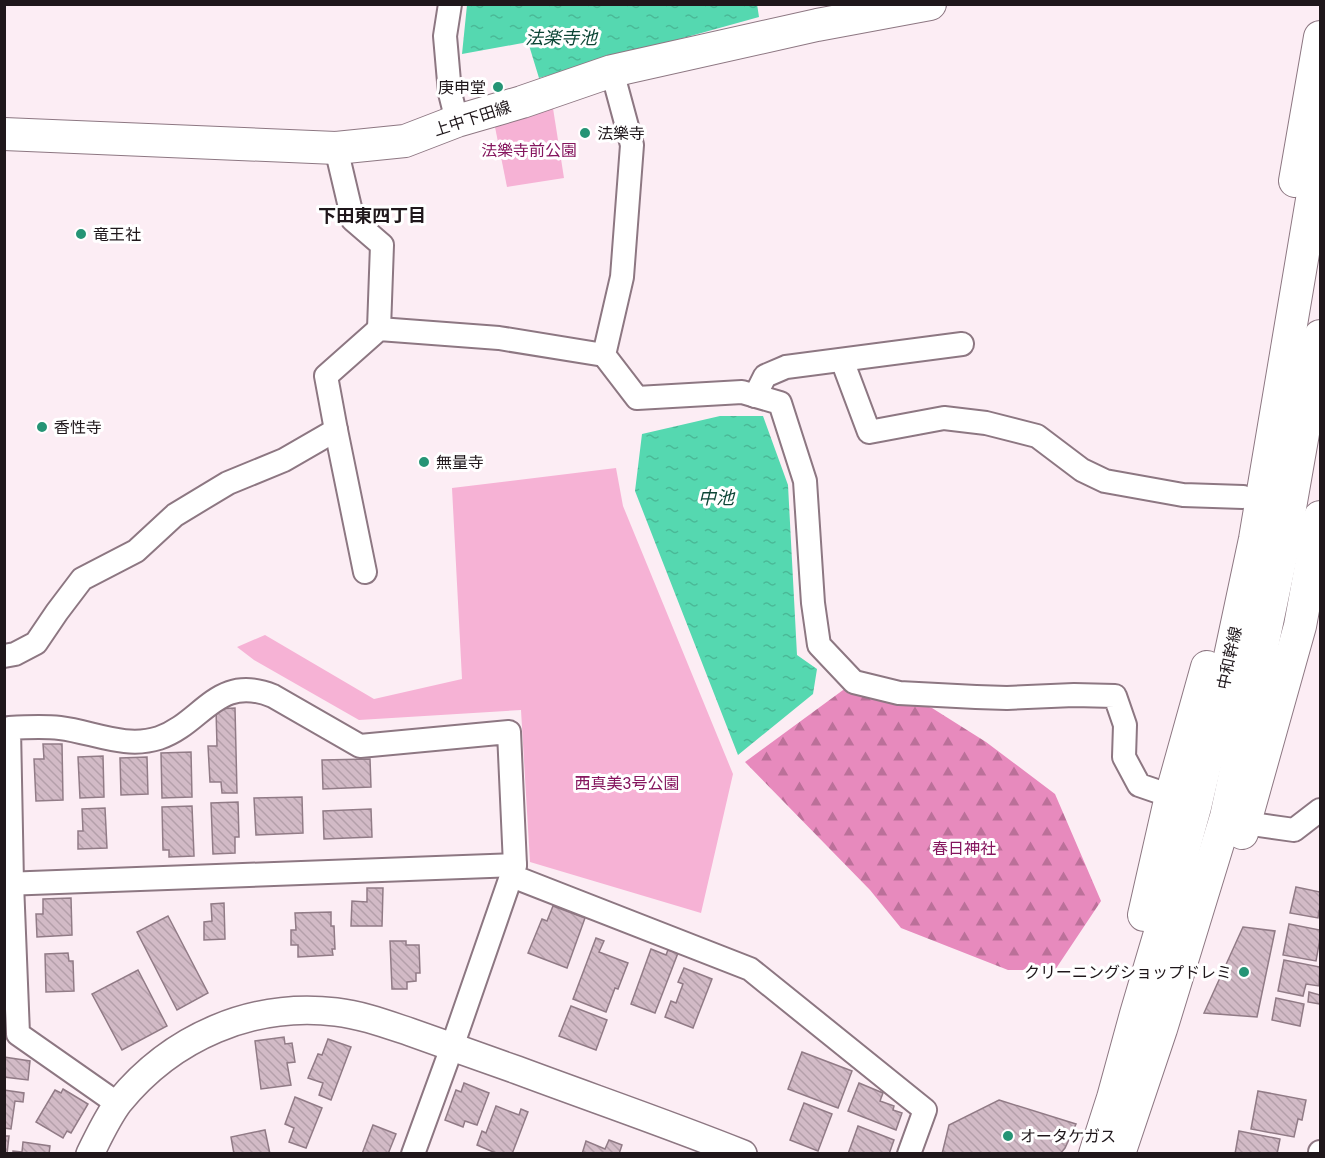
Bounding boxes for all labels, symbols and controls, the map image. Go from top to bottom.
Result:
water label: 法楽寺池 [525,27,599,48]
place label: 庚申堂 [438,78,486,97]
marker: 庚申堂 [491,80,505,94]
street label: 上中下田線 [431,97,513,140]
place label: 法樂寺 [597,124,645,143]
marker: 法樂寺 [578,126,592,140]
park label: 法樂寺前公園 [481,141,577,160]
district label: 下田東四丁目 [318,205,426,226]
place label: 竜王社 [93,225,141,244]
marker: 竜王社 [74,227,88,241]
place label: 香性寺 [54,418,102,437]
marker: 香性寺 [35,420,49,434]
place label: 無量寺 [436,453,484,472]
marker: 無量寺 [417,455,431,469]
water label: 中池 [698,487,736,508]
street label: 中和幹線 [1214,625,1245,691]
park label: 西真美3号公園 [575,774,680,793]
park label: 春日神社 [932,839,996,858]
place label: クリーニングショップドレミ [1024,963,1232,982]
marker: クリーニングショップドレミ [1237,965,1251,979]
place label: オータケガス [1020,1127,1116,1146]
marker: オータケガス [1001,1129,1015,1143]

